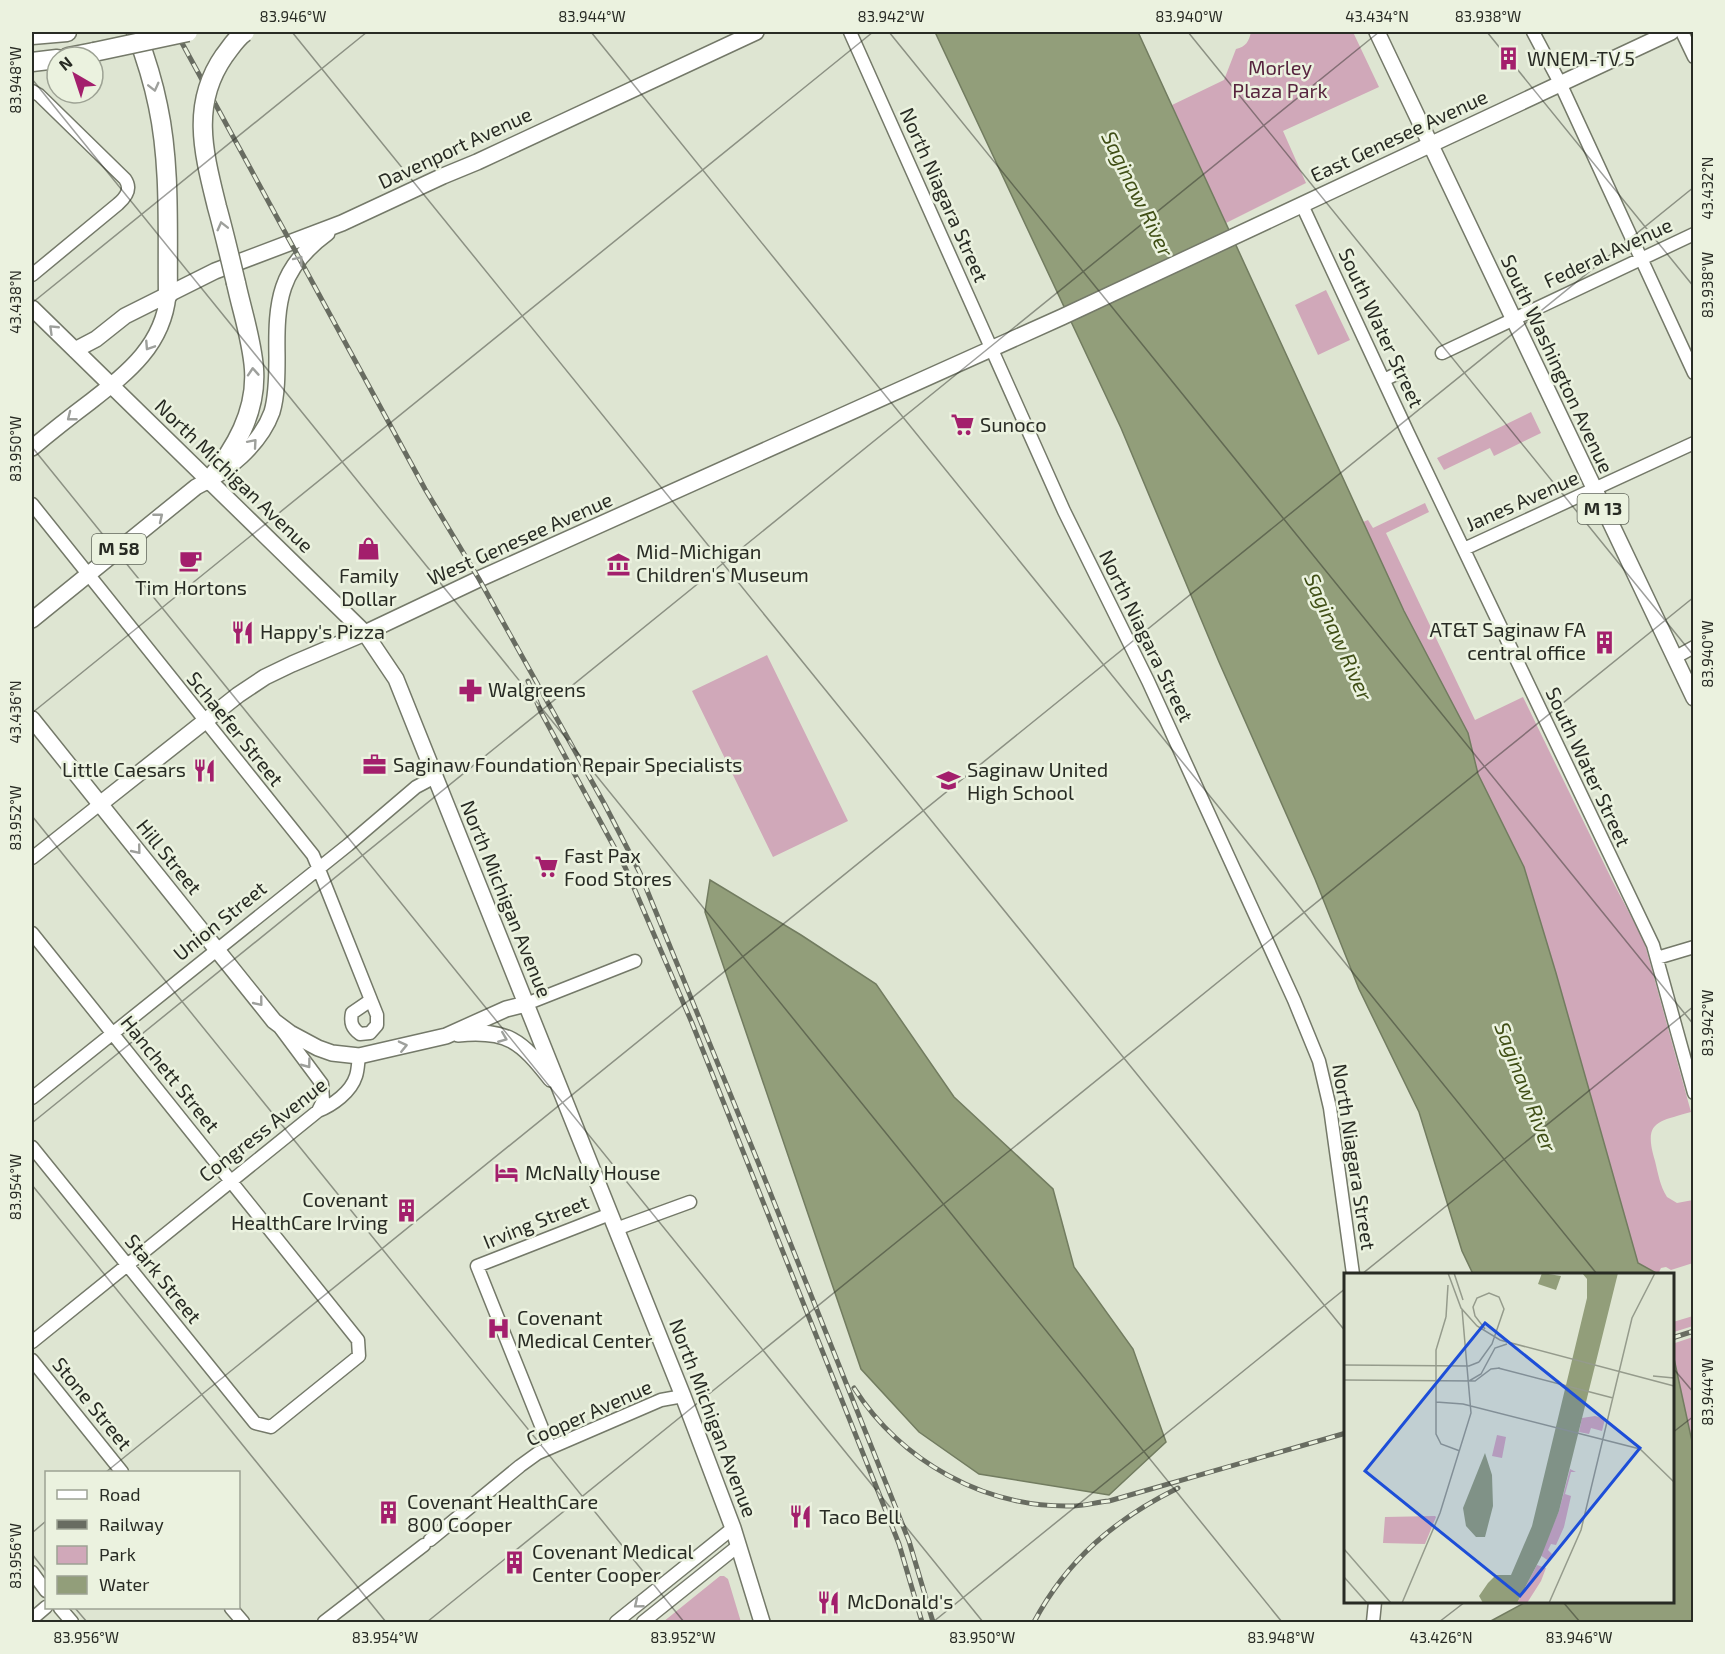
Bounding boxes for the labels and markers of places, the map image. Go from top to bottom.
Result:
building icon: WNEM-TV 5 [1496,46,1522,72]
place label: WNEM-TV 5 [1527,46,1635,70]
supermarket icon: Sunoco [949,412,975,438]
place label: Sunoco [980,412,1047,436]
shop icon: Family Dollar [356,535,382,561]
place label: Mid-Michigan Children's Museum [636,539,809,586]
cafe icon: Tim Hortons [178,547,204,573]
museum icon: Mid-Michigan Children's Museum [605,551,631,577]
place label: Family Dollar [339,563,399,610]
place label: Tim Hortons [135,575,247,599]
place label: AT&T Saginaw FA central office [1430,617,1587,664]
restaurant icon: Happy's Pizza [229,619,255,645]
place label: Happy's Pizza [260,619,385,643]
building icon: AT&T Saginaw FA central office [1591,629,1617,655]
pharmacy icon: Walgreens [457,677,483,703]
place label: Walgreens [488,677,586,701]
office icon: Saginaw Foundation Repair Specialists [362,752,388,778]
place label: Saginaw Foundation Repair Specialists [393,752,742,776]
place label: Little Caesars [62,757,186,781]
restaurant icon: Little Caesars [191,757,217,783]
place label: Saginaw United High School [967,757,1108,804]
school or university icon: Saginaw United High School [936,768,962,794]
place label: Fast Pax Food Stores [564,843,672,890]
supermarket icon: Fast Pax Food Stores [533,854,559,880]
hotel icon: McNally House [494,1160,520,1186]
place label: McNally House [525,1160,660,1184]
place label: Covenant HealthCare Irving [231,1187,388,1234]
building icon: Covenant HealthCare Irving [393,1198,419,1224]
place label: Covenant Medical Center [517,1305,653,1352]
hospital icon: Covenant Medical Center [486,1316,512,1342]
place label: Covenant HealthCare 800 Cooper [407,1489,598,1536]
building icon: Covenant HealthCare 800 Cooper [376,1500,402,1526]
restaurant icon: Taco Bell [788,1504,814,1530]
place label: Taco Bell [819,1504,900,1528]
place label: Covenant Medical Center Cooper [532,1539,694,1586]
building icon: Covenant Medical Center Cooper [501,1550,527,1576]
restaurant icon: McDonald's [816,1589,842,1615]
place label: McDonald's [847,1589,953,1613]

